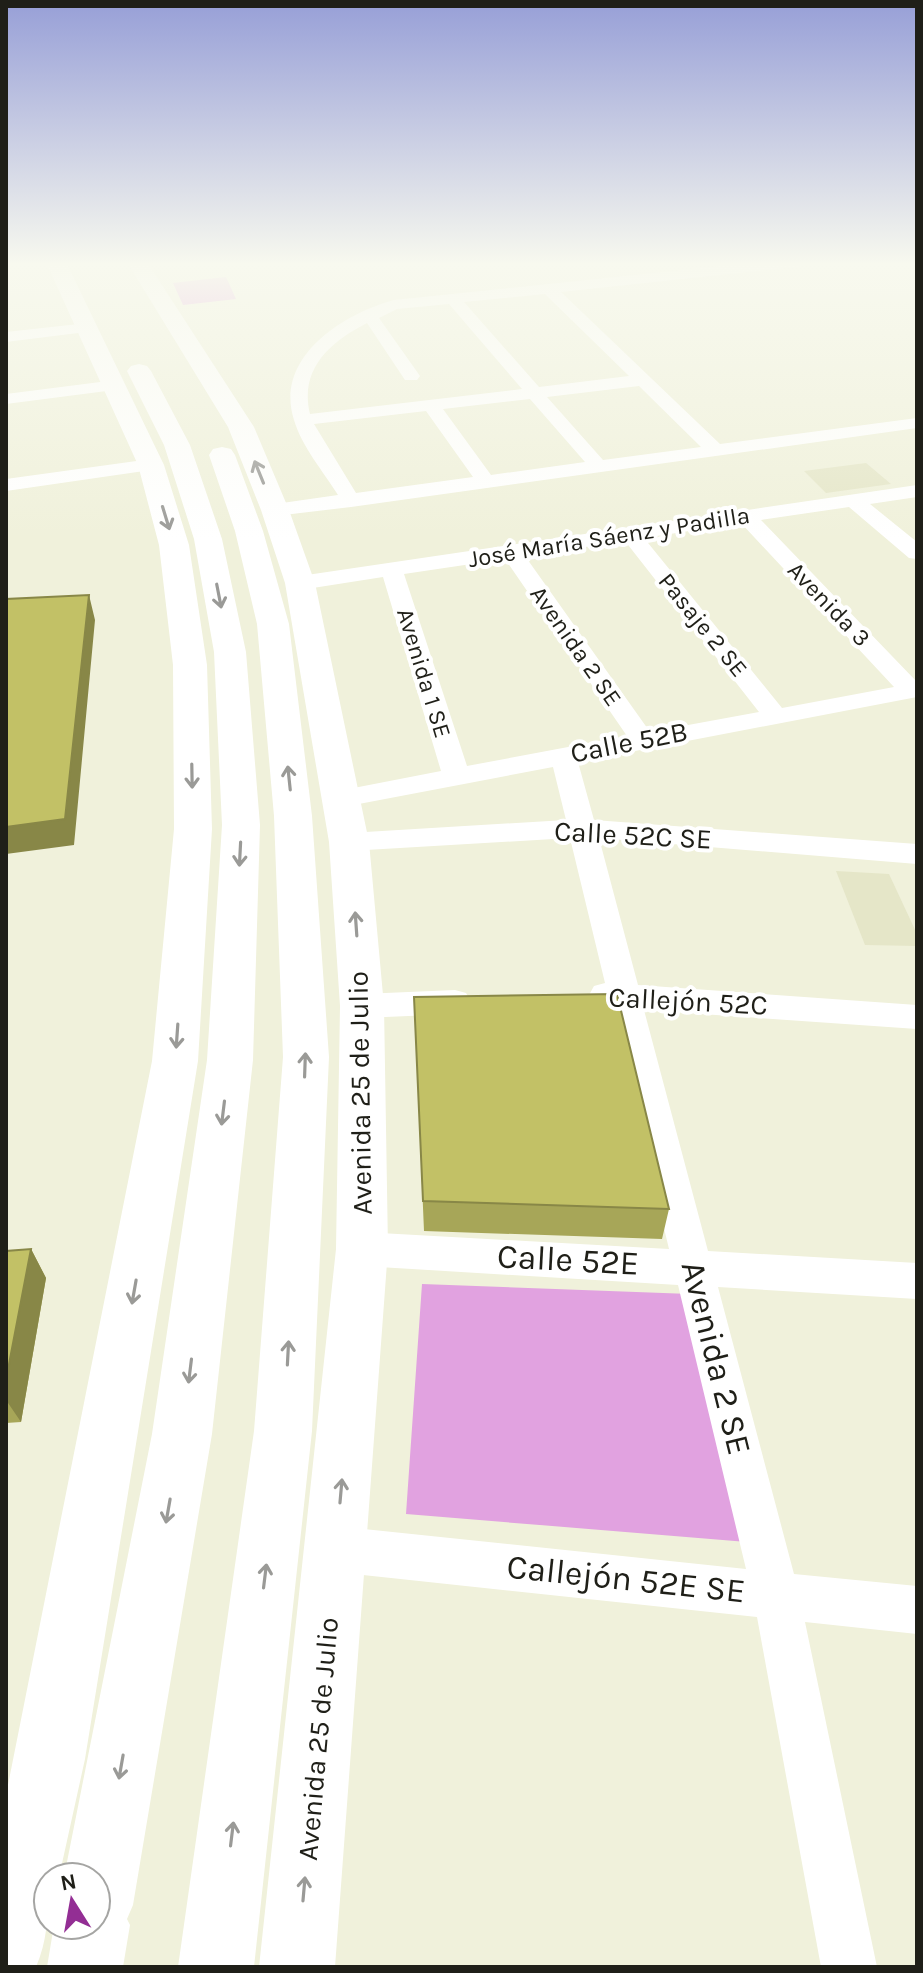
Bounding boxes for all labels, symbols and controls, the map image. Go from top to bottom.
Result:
one-way arrow [251,461,266,485]
street label: José María Sáenz y Padilla [466,501,752,573]
one-way arrow [159,505,174,531]
street label: Avenida 3 [782,556,876,652]
street label: Pasaje 2 SE [653,567,753,683]
street label: Avenida 2 SE [524,581,628,711]
one-way arrow [213,582,228,608]
street label: Avenida 1 SE [391,605,457,741]
street label: Calle 52B [568,714,690,770]
one-way arrow [184,762,200,789]
one-way arrow [281,765,296,792]
street label: Calle 52C SE [553,814,713,856]
one-way arrow [232,840,247,867]
one-way arrow [348,911,363,938]
street label: Avenida 25 de Julio [341,971,379,1215]
street label: Callejón 52C [608,980,768,1022]
one-way arrow [169,1022,184,1049]
one-way arrow [298,1053,313,1079]
one-way arrow [215,1100,230,1126]
street label: Calle 52E [496,1236,640,1284]
street label: Avenida 2 SE [673,1257,759,1459]
one-way arrow [125,1279,140,1304]
one-way arrow [281,1340,296,1367]
one-way arrow [182,1358,197,1383]
one-way arrow [333,1478,348,1505]
one-way arrow [159,1498,174,1523]
street label: Callejón 52E SE [505,1547,747,1611]
one-way arrow [258,1564,273,1589]
street label: Avenida 25 de Julio [291,1616,345,1862]
one-way arrow [113,1753,128,1779]
one-way arrow [225,1821,240,1848]
north arrow [32,1861,112,1941]
text: N [58,1868,79,1897]
one-way arrow [297,1876,312,1903]

